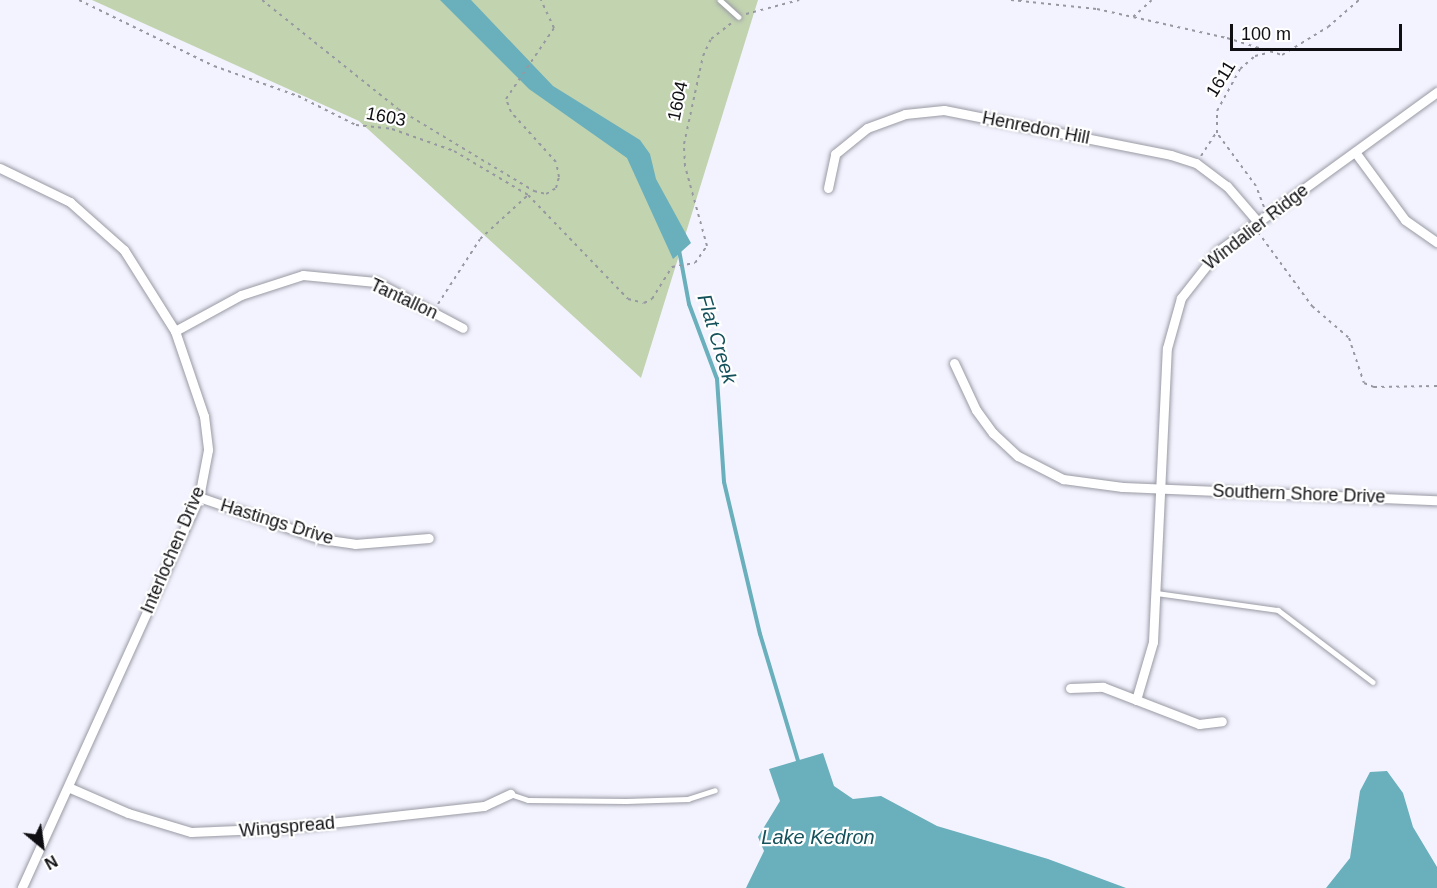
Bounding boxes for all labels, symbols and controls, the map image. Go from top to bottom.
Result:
scale bar [1233,12,1406,50]
text: 100 m [1241,24,1291,44]
street label: 1611 [1202,57,1240,101]
street label: 1604 [663,79,693,123]
street label: 1603 [364,103,408,131]
street label: Henredon Hill [980,107,1092,149]
street label: Windalier Ridge [1199,179,1313,275]
street label: Tantallon [367,274,441,324]
water label: Flat Creek [692,291,742,387]
street label: Southern Shore Drive [1212,480,1386,508]
street label: Interlochen Drive [136,483,210,617]
street label: Hastings Drive [218,495,336,549]
street label: Wingspread [238,812,336,842]
north arrow [12,816,72,876]
water label: Lake Kedron [761,825,875,849]
text: N [42,852,60,872]

